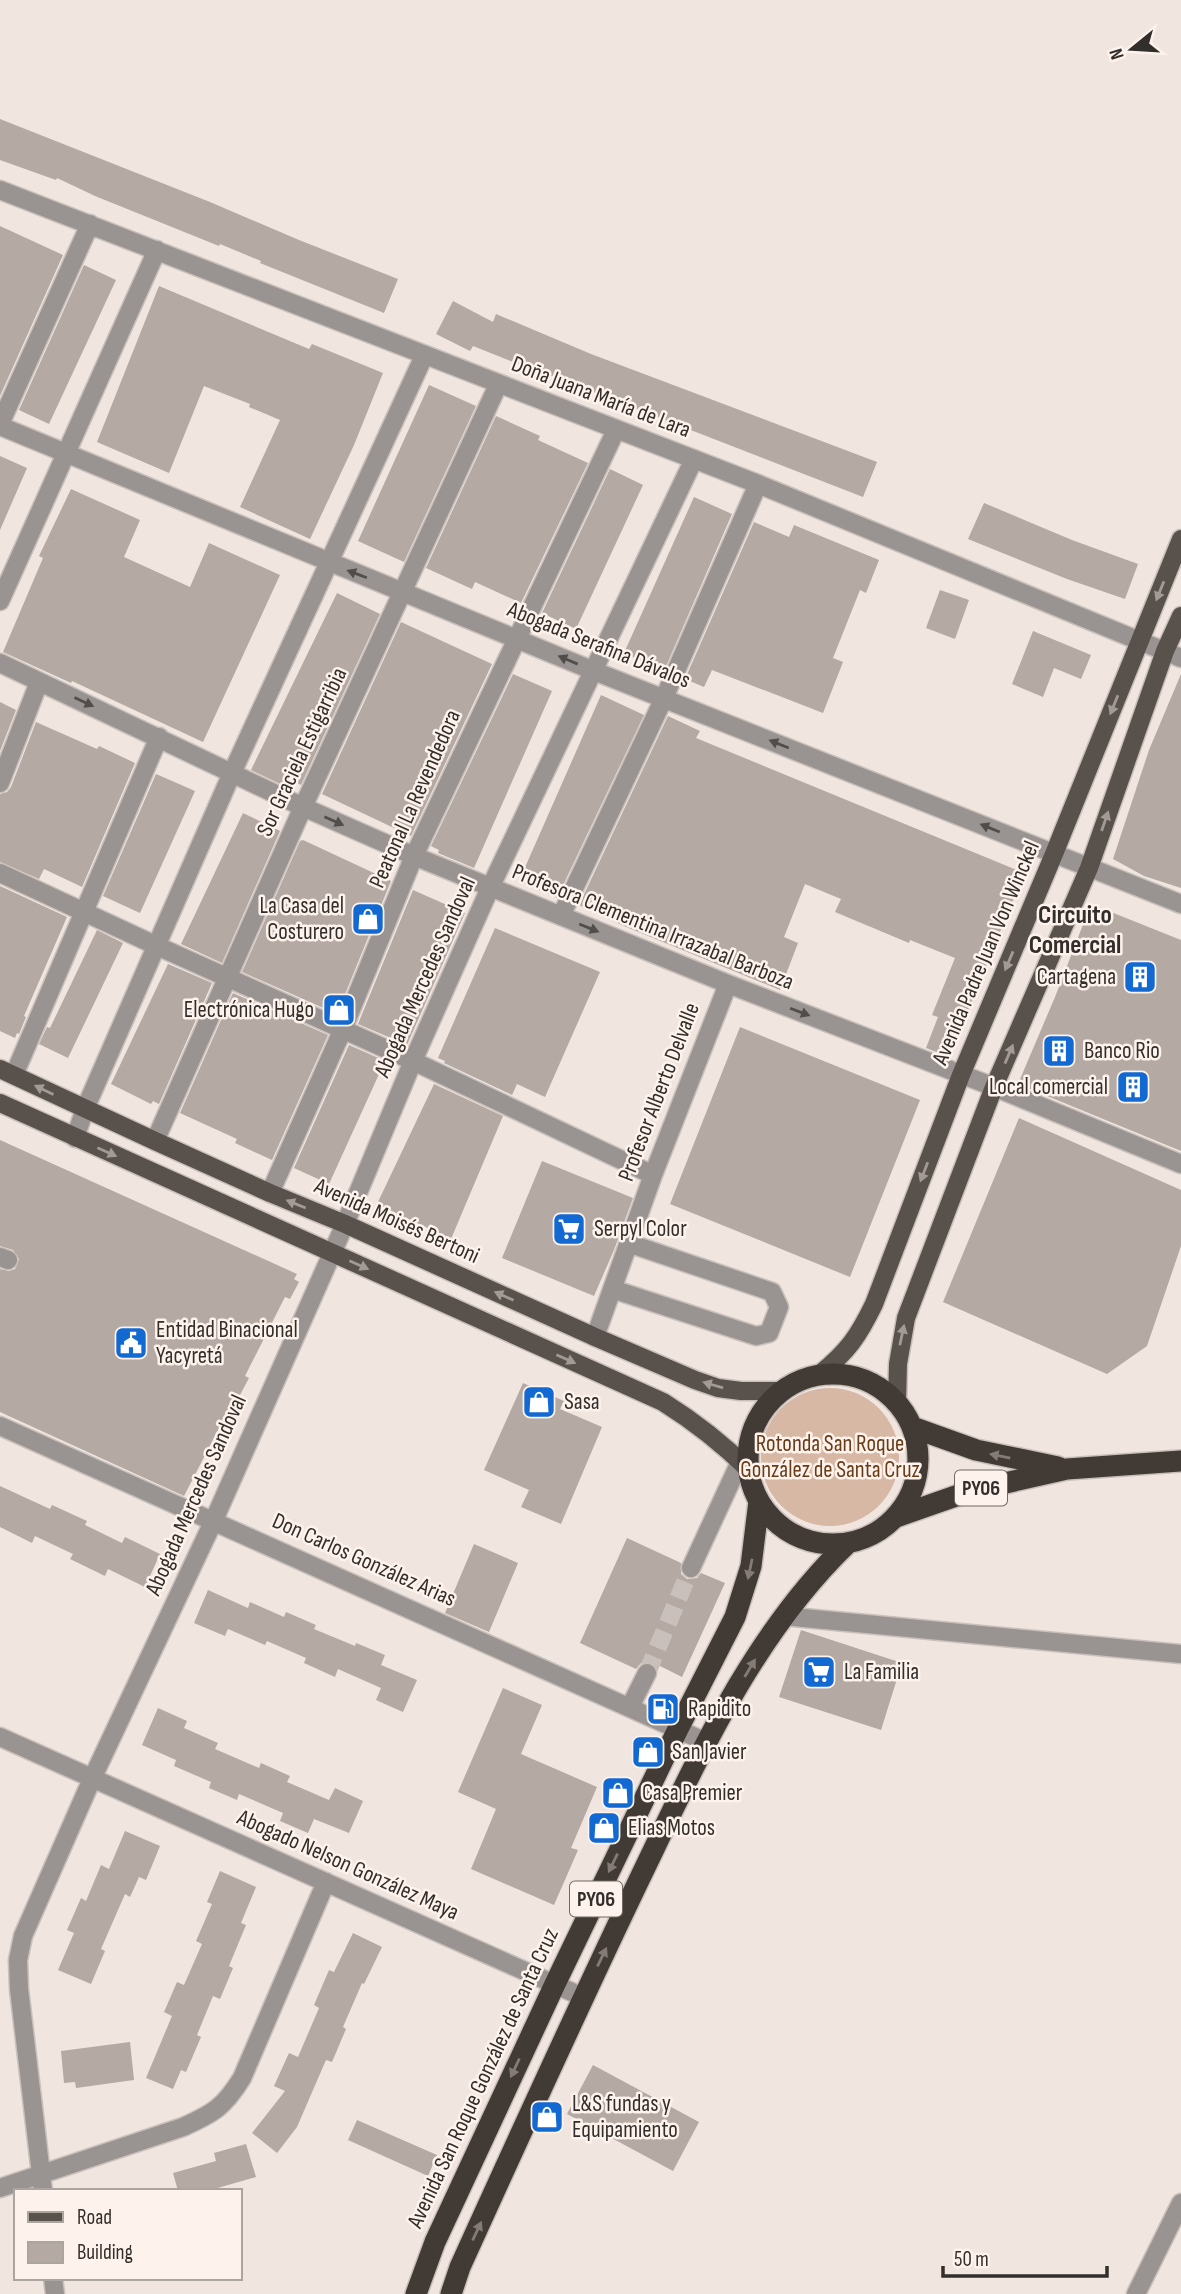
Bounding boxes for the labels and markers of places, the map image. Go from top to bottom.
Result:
place label: La Casa del Costurero [260,892,344,946]
shop icon: La Casa del Costurero [349,900,387,938]
building icon: Cartagena [1121,958,1159,996]
place label: Cartagena [1037,963,1116,991]
shop icon: Electrónica Hugo [320,991,358,1029]
place label: Electrónica Hugo [184,996,314,1024]
building icon: Banco Rio [1040,1032,1078,1070]
place label: Banco Rio [1084,1037,1160,1065]
building icon: Local comercial [1114,1068,1152,1106]
place label: Local comercial [989,1073,1108,1101]
supermarket icon: Serpyl Color [550,1210,588,1248]
place label: Serpyl Color [594,1215,687,1243]
place label: Entidad Binacional Yacyretá [156,1316,298,1370]
public building icon: Entidad Binacional Yacyretá [112,1324,150,1362]
shop icon: Sasa [520,1383,558,1421]
place label: Sasa [564,1388,600,1416]
supermarket icon: La Familia [800,1653,838,1691]
place label: La Familia [844,1658,919,1686]
fuel station icon: Rapidito [644,1690,682,1728]
place label: Rapidito [688,1695,751,1723]
shop icon: San Javier [629,1733,667,1771]
place label: San Javier [672,1738,747,1766]
shop icon: Casa Premier [599,1774,637,1812]
place label: Casa Premier [642,1779,743,1807]
shop icon: Elias Motos [585,1809,623,1847]
place label: Elias Motos [628,1814,715,1842]
place label: L&S fundas y Equipamiento [572,2090,678,2144]
shop icon: L&S fundas y Equipamiento [528,2098,566,2136]

